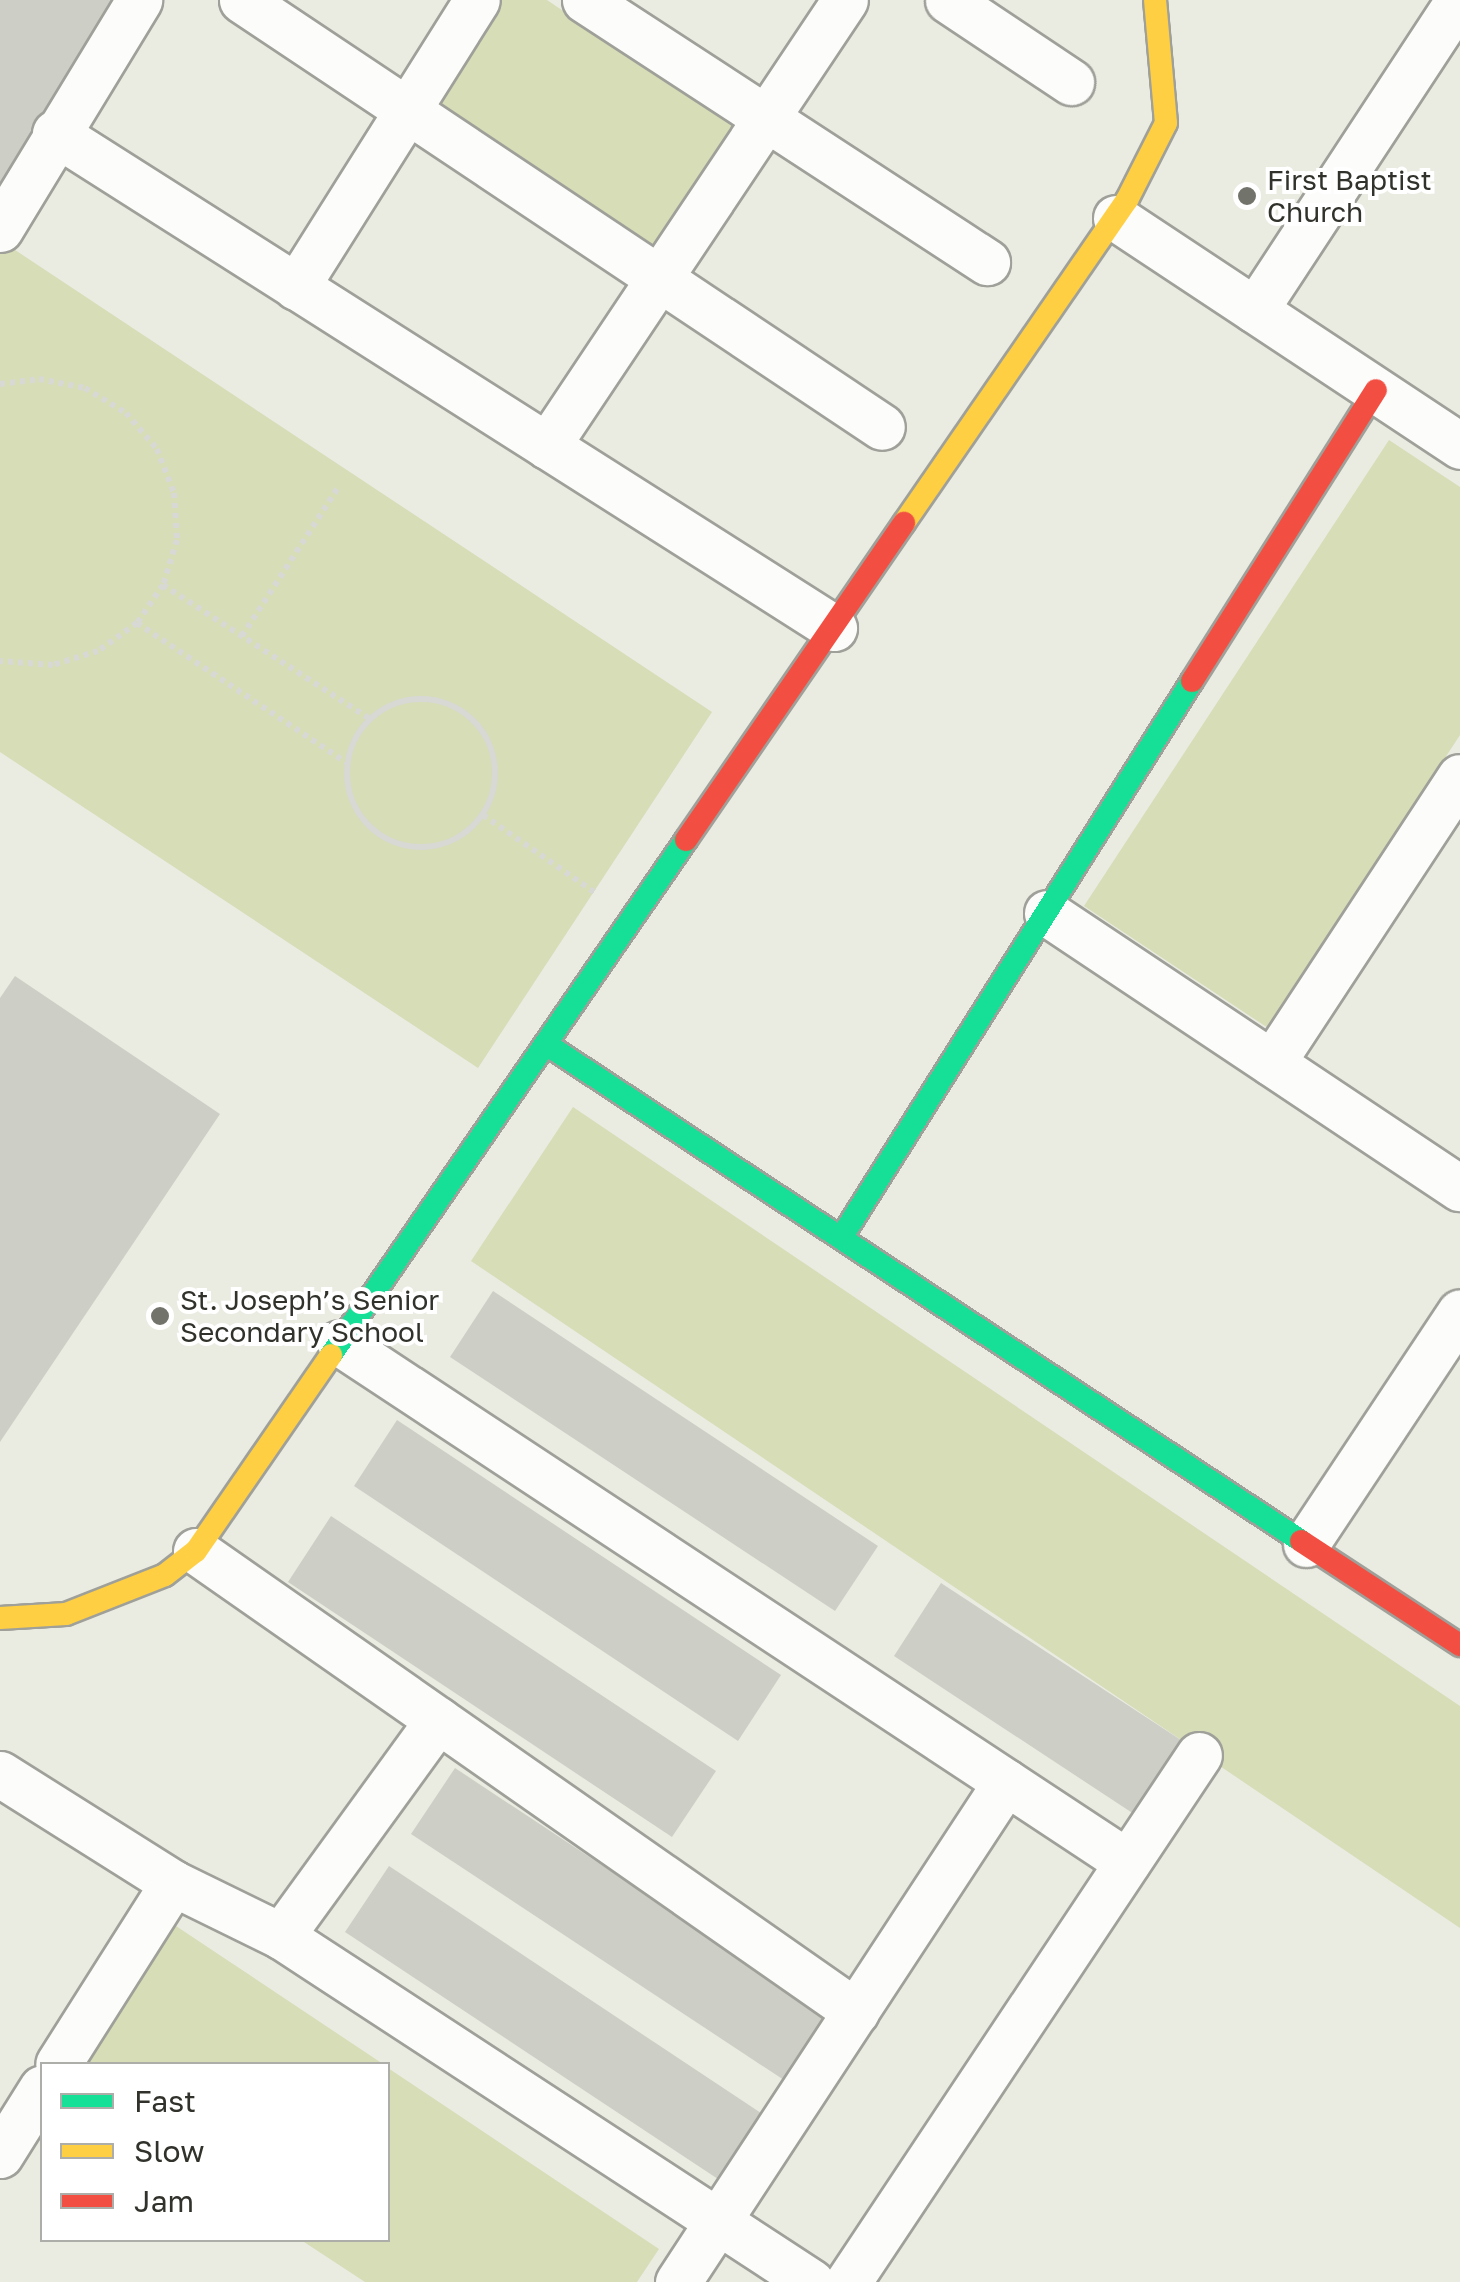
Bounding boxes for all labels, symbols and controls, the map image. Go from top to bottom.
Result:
place label: First Baptist Church [1267,163,1432,229]
marker: First Baptist Church [1236,185,1258,207]
place label: St. Joseph’s Senior Secondary School [180,1283,439,1349]
marker: St. Joseph’s Senior Secondary School [149,1305,171,1327]
legend [40,2062,390,2242]
text: Fast [134,2083,196,2119]
text: Slow [134,2133,205,2169]
text: Jam [134,2183,194,2219]

